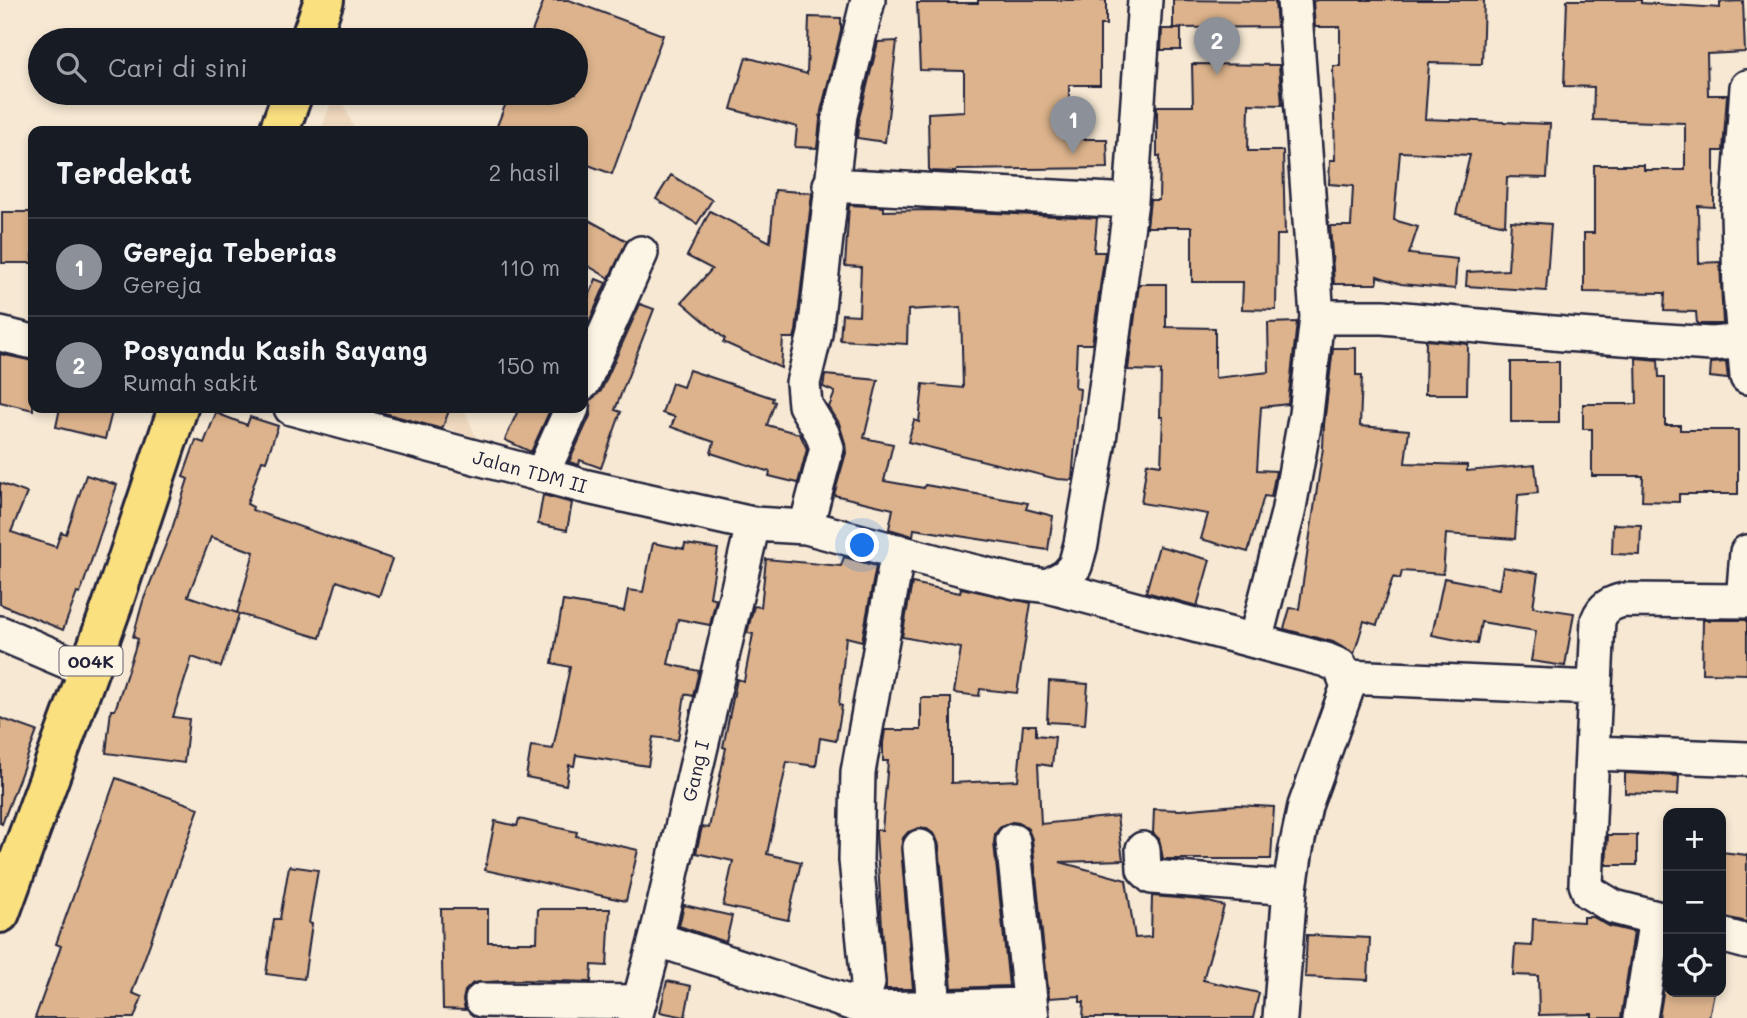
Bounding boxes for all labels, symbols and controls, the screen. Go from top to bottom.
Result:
pin: 2 [1194,17,1240,75]
search box [28,28,588,105]
icon: search [52,48,90,86]
text: Cari di sini [108,50,248,84]
pin: 1 [1050,96,1096,154]
text: Terdekat [56,152,192,192]
text: 2 hasil [489,157,560,187]
text: Gereja Teberias [123,235,337,269]
text: 1 [74,252,84,282]
text: 110 m [500,252,560,282]
text: Gereja [123,269,202,299]
text: Posyandu Kasih Sayang [123,333,428,367]
text: 2 [73,350,85,380]
text: 150 m [496,350,560,380]
text: Rumah sakit [123,367,258,397]
street label: Jalan TDM II [470,444,590,498]
your location [845,528,879,562]
road number: 004K [60,646,122,676]
street label: Gang I [676,738,714,804]
map controls [1663,808,1726,997]
button: + [1663,808,1726,871]
button: − [1663,871,1726,934]
button: locate [1663,934,1726,997]

